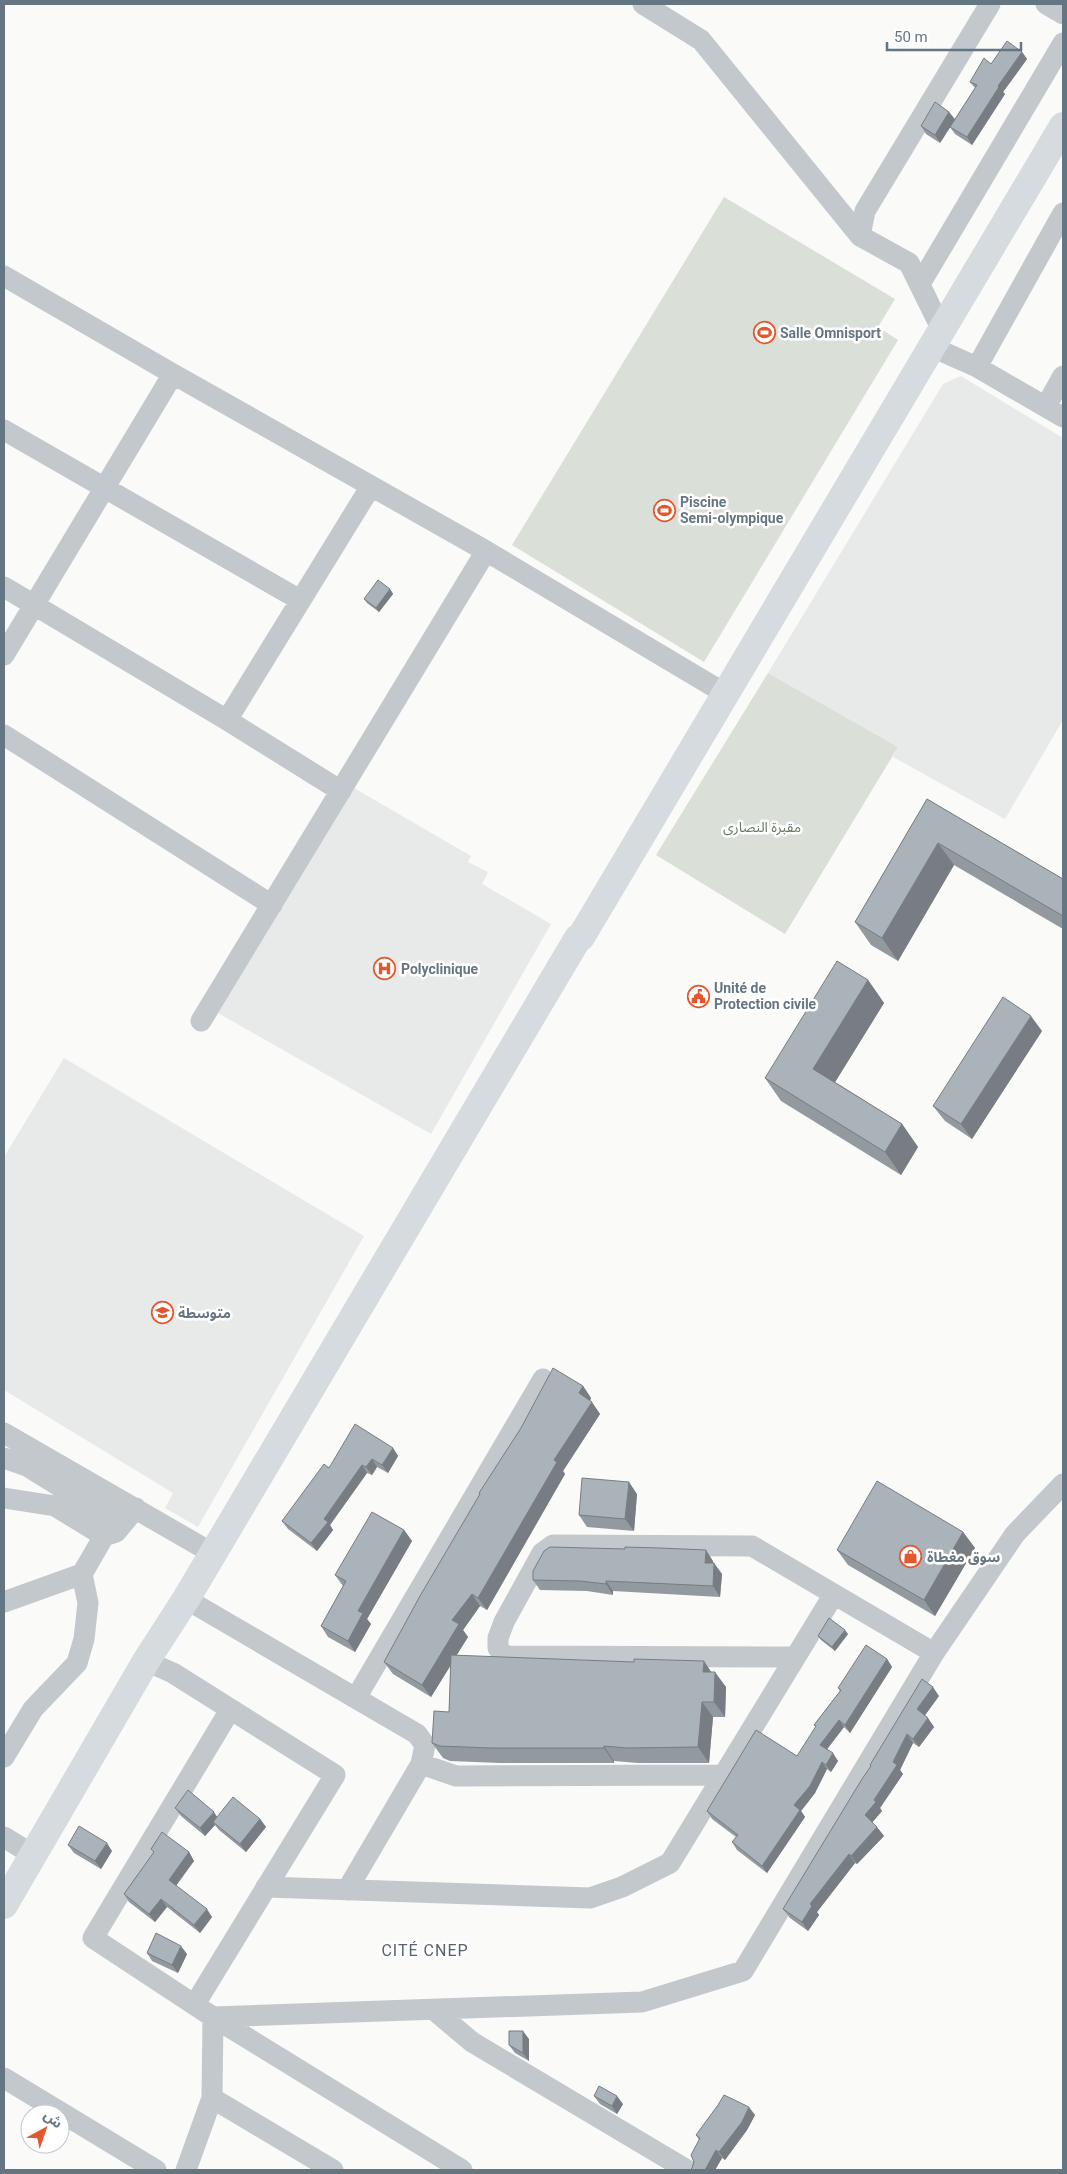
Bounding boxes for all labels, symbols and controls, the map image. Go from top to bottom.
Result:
scale bar [887,20,1021,52]
text: 50 m [894,28,928,46]
sports icon: Salle Omnisport [752,321,776,345]
place label: Salle Omnisport [780,325,881,341]
place label: Piscine Semi-olympique [680,494,784,526]
sports icon: Piscine Semi-olympique [652,498,676,522]
park label: مقبرة النصارى [723,819,801,836]
hospital icon: Polyclinique [373,957,397,981]
place label: Polyclinique [401,961,478,977]
place label: Unité de Protection civile [714,980,817,1012]
public building icon: Unité de Protection civile [686,984,710,1008]
school or university icon: متوسطة [150,1301,174,1325]
place label: متوسطة [178,1305,231,1321]
shop icon: سوق مغطاة [899,1545,923,1569]
place label: سوق مغطاة [927,1549,1000,1565]
district label: CITÉ CNEP [381,1941,469,1960]
north arrow [20,2104,70,2154]
text: ش [41,2107,66,2131]

